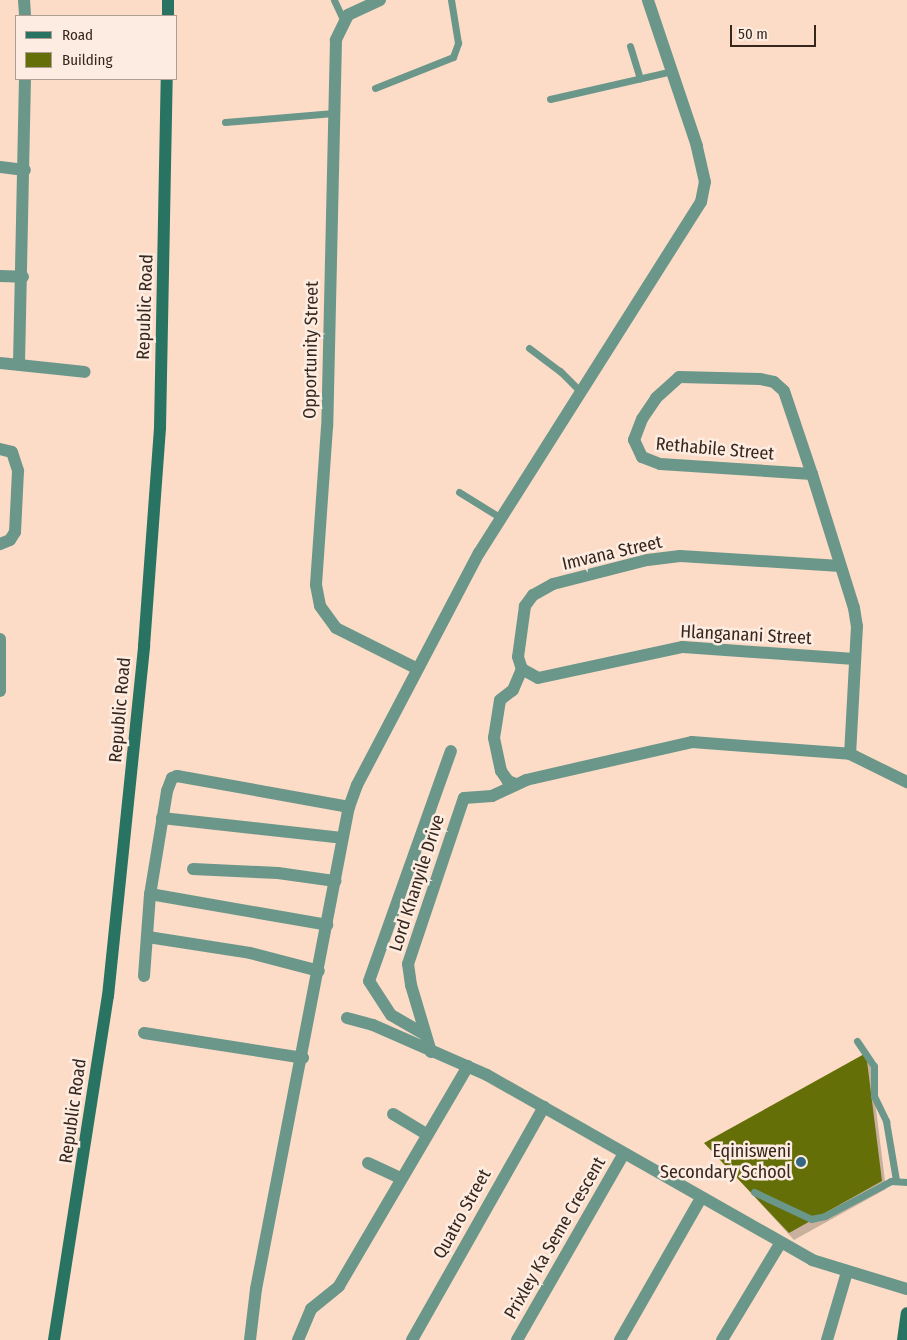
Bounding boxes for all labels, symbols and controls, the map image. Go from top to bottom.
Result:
legend [15,15,178,80]
scale bar [732,15,818,47]
text: 50 m [738,25,768,43]
text: Road [62,26,93,44]
text: Building [62,51,113,69]
street label: Republic Road [132,254,158,360]
street label: Opportunity Street [299,281,323,419]
street label: Rethabile Street [655,433,775,465]
street label: Imvana Street [560,531,664,575]
street label: Hlanganani Street [680,621,812,649]
street label: Republic Road [105,656,135,764]
street label: Lord Khanyile Drive [385,812,449,954]
street label: Republic Road [55,1057,91,1165]
place label: Eqinisweni Secondary School [660,1141,791,1184]
street label: Prixley Ka Seme Crescent [500,1153,610,1323]
marker: Eqinisweni Secondary School [795,1156,807,1168]
street label: Quatro Street [429,1165,495,1263]

